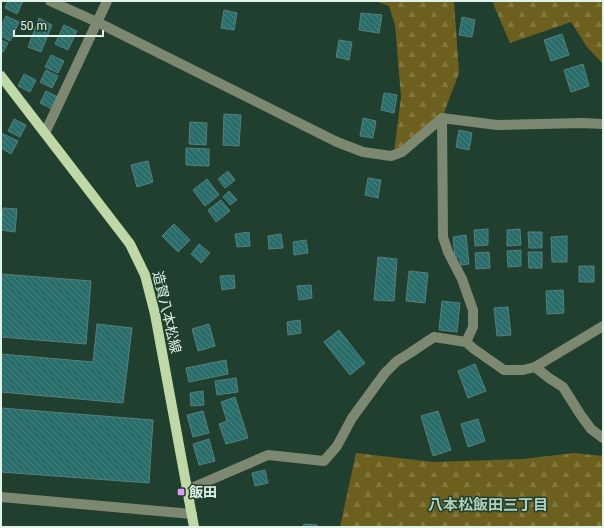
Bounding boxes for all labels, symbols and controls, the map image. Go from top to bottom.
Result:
scale bar [14,12,103,38]
text: 50 m [20,19,47,33]
street label: 造賀八本松線 [150,269,184,355]
place label: 飯田 [189,484,217,500]
marker: 飯田 [176,487,186,497]
district label: 八本松飯田三丁目 [428,496,548,514]

